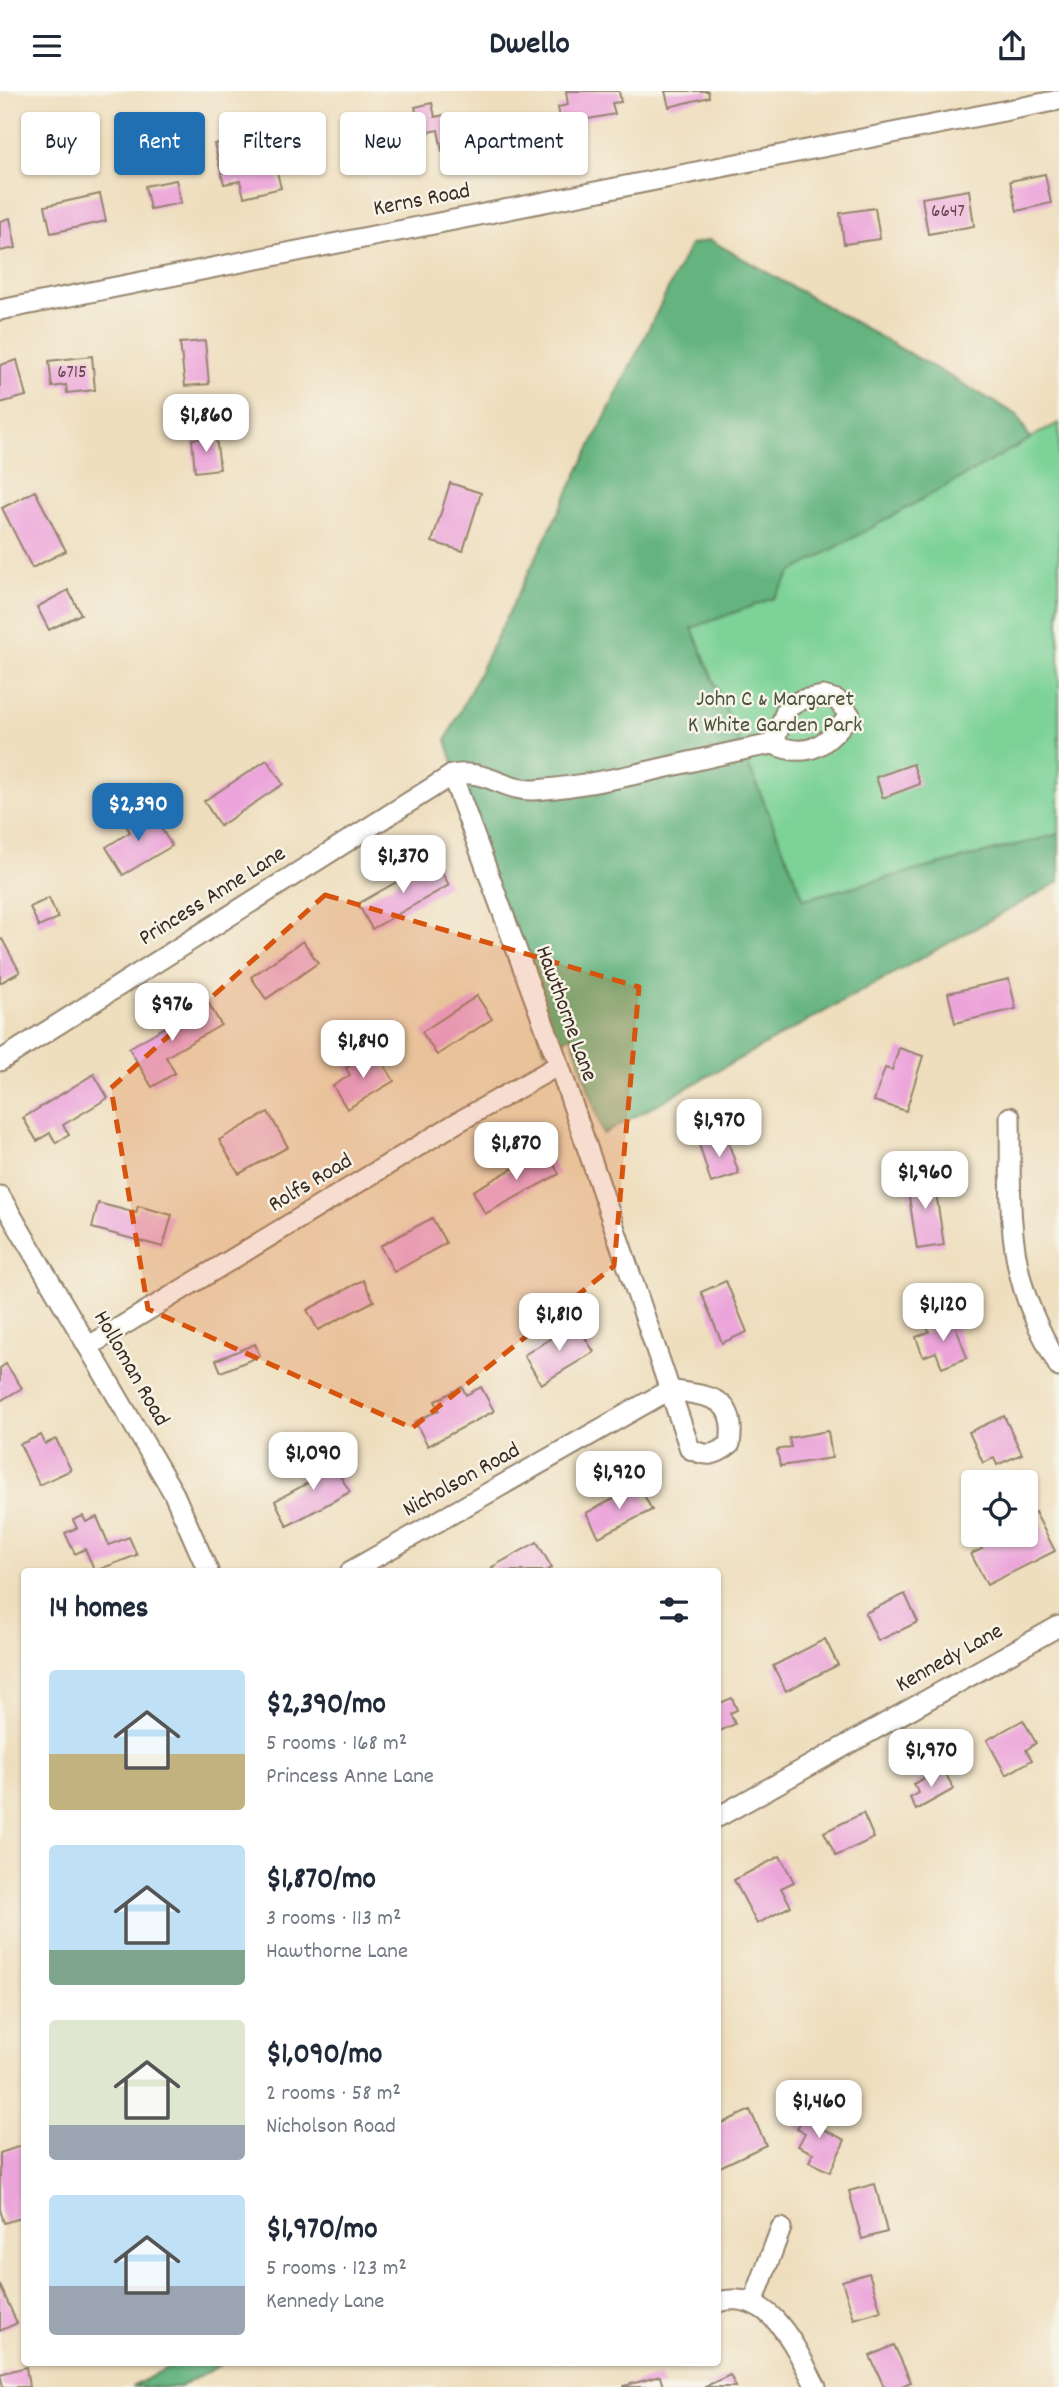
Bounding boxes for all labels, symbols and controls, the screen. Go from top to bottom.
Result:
text: Dwello [489,23,570,69]
icon: menu [28,27,66,65]
icon: share [993,27,1031,65]
chip: Buy [21,112,100,175]
chip: Rent [114,112,205,175]
chip: Filters [219,112,326,175]
chip: New [340,112,426,175]
chip: Apartment [440,112,588,175]
street label: Kerns Road [371,175,473,227]
house number: 6647 [931,199,965,226]
house number: 6715 [57,360,87,387]
pin: $1,860 [149,395,263,454]
text: $1,860 [179,400,233,433]
park label: John C & Margaret K White Garden Park [688,684,862,743]
pin: $2,390 [81,783,195,843]
text: $2,390 [108,789,168,822]
pin: $1,370 [346,835,460,895]
street label: Princess Anne Lane [133,839,293,955]
text: $1,370 [377,841,429,874]
street label: Hawthorne Lane [525,942,605,1086]
pin: $976 [131,983,213,1043]
text: $976 [151,989,193,1022]
pin: $1,840 [306,1021,420,1080]
text: $1,840 [337,1026,389,1059]
pin: $1,970 [662,1100,776,1159]
text: $1,970 [693,1105,745,1138]
pin: $1,870 [459,1123,573,1182]
text: $1,870 [490,1128,542,1161]
street label: Rolfs Road [263,1146,359,1222]
pin: $1,960 [868,1151,982,1211]
text: $1,960 [897,1157,953,1190]
pin: $1,120 [886,1283,1000,1343]
text: $1,120 [919,1289,967,1322]
pin: $1,810 [502,1293,616,1353]
text: $1,810 [535,1299,583,1332]
street label: Holloman Road [84,1305,176,1433]
pin: $1,090 [256,1433,370,1492]
street label: Nicholson Road [397,1435,527,1527]
text: $1,090 [285,1438,341,1471]
pin: $1,920 [562,1451,676,1511]
text: $1,920 [592,1457,646,1490]
map controls [961,1470,1038,1547]
button: locate [961,1470,1038,1547]
text: 14 homes [49,1589,148,1632]
icon: filters [655,1591,693,1629]
street label: Kennedy Lane [890,1616,1010,1702]
text: $2,390/mo [266,1685,386,1728]
icon: home [105,1698,189,1782]
text: 5 rooms · 168 m² [266,1728,407,1761]
pin: $1,970 [874,1729,988,1789]
text: $1,970 [905,1735,957,1768]
text: Princess Anne Lane [266,1761,434,1794]
text: $1,870/mo [266,1860,376,1903]
icon: home [105,1873,189,1957]
text: 3 rooms · 113 m² [266,1903,402,1936]
text: Hawthorne Lane [266,1936,408,1969]
text: $1,090/mo [266,2035,382,2078]
icon: home [105,2048,189,2132]
text: 2 rooms · 58 m² [266,2078,401,2111]
pin: $1,460 [762,2081,876,2140]
text: $1,460 [792,2086,846,2119]
text: Nicholson Road [266,2111,396,2144]
text: $1,970/mo [266,2210,378,2253]
icon: home [105,2223,189,2307]
text: 5 rooms · 123 m² [266,2253,407,2286]
text: Kennedy Lane [266,2286,384,2319]

